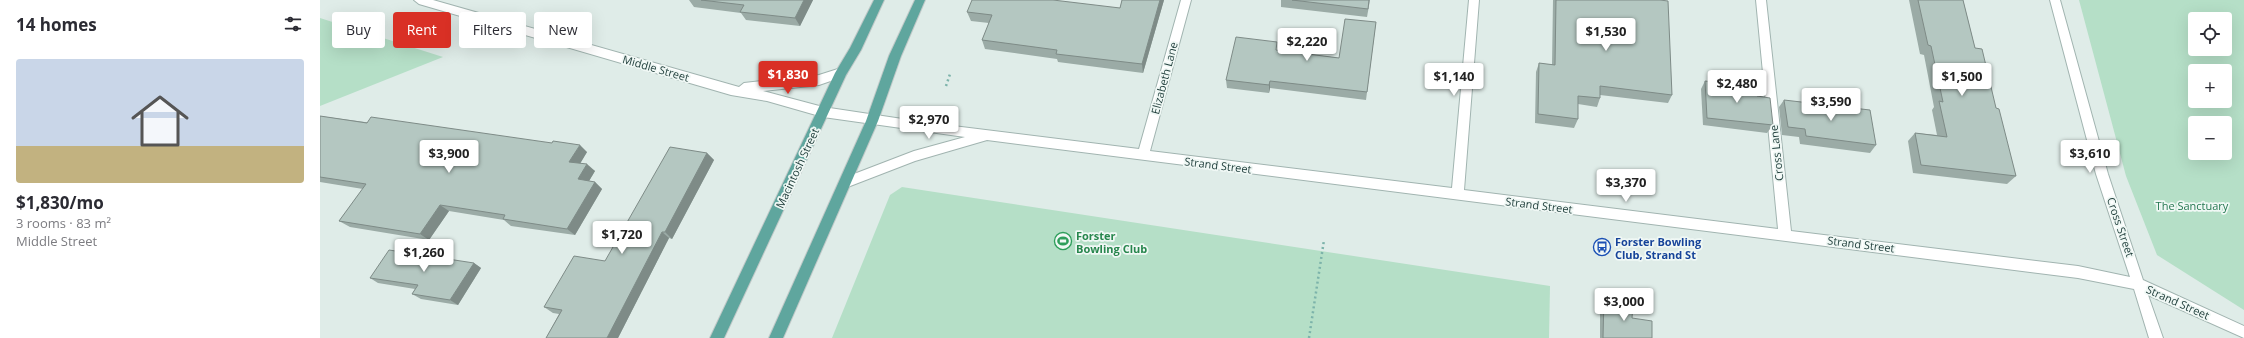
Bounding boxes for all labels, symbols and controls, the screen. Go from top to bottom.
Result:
chip: Buy [332,12,385,48]
chip: Rent [393,12,451,48]
chip: Filters [459,12,526,48]
chip: New [534,12,592,48]
map controls [2188,12,2232,160]
button: locate [2188,12,2232,56]
text: 14 homes [16,13,97,36]
icon: filters [282,13,304,35]
pin: $1,530 [1573,18,1639,52]
text: $1,530 [1586,22,1626,40]
pin: $2,220 [1274,28,1340,62]
text: $2,220 [1287,32,1327,50]
street label: Elizabeth Lane [1147,40,1181,116]
street label: Middle Street [621,51,691,85]
pin: $1,830 [755,61,821,95]
pin: $1,140 [1421,63,1487,97]
pin: $1,500 [1929,63,1995,97]
button: + [2188,64,2232,108]
text: $1,830 [768,65,808,83]
text: $1,140 [1434,67,1474,85]
text: $1,500 [1942,67,1982,85]
pin: $2,480 [1704,70,1770,104]
text: $2,480 [1717,74,1757,92]
icon: home [124,85,196,157]
pin: $3,590 [1798,88,1864,122]
text: $3,590 [1811,92,1851,110]
pin: $2,970 [896,106,962,140]
text: $2,970 [909,110,949,128]
button: − [2188,116,2232,160]
street label: Cross Lane [1766,124,1786,182]
street label: Macintosh Street [772,125,822,211]
pin: $3,900 [416,140,482,174]
pin: $3,610 [2057,140,2123,174]
text: $3,900 [429,144,469,162]
text: $3,610 [2070,144,2110,162]
street label: Strand Street [1184,153,1253,177]
pin: $3,370 [1593,169,1659,203]
text: $3,370 [1606,173,1646,191]
text: $1,830/mo [16,191,104,214]
street label: Strand Street [1505,193,1574,217]
street label: Cross Street [2104,195,2138,259]
park label: The Sanctuary [2156,198,2229,213]
text: 3 rooms · 83 m² [16,214,111,232]
pin: $1,720 [589,221,655,255]
text: $1,720 [602,225,642,243]
place label: Forster Bowling Club [1076,228,1147,256]
sports icon: Forster Bowling Club [1053,231,1073,251]
text: Middle Street [16,232,97,250]
street label: Strand Street [1827,232,1896,256]
place label: Forster Bowling Club, Strand St [1615,234,1702,262]
bus stop icon: Forster Bowling Club, Strand St [1592,237,1612,257]
pin: $1,260 [391,239,457,273]
text: $1,260 [404,243,444,261]
street label: Strand Street [2144,281,2212,323]
pin: $3,000 [1591,288,1657,322]
text: $3,000 [1604,292,1644,310]

